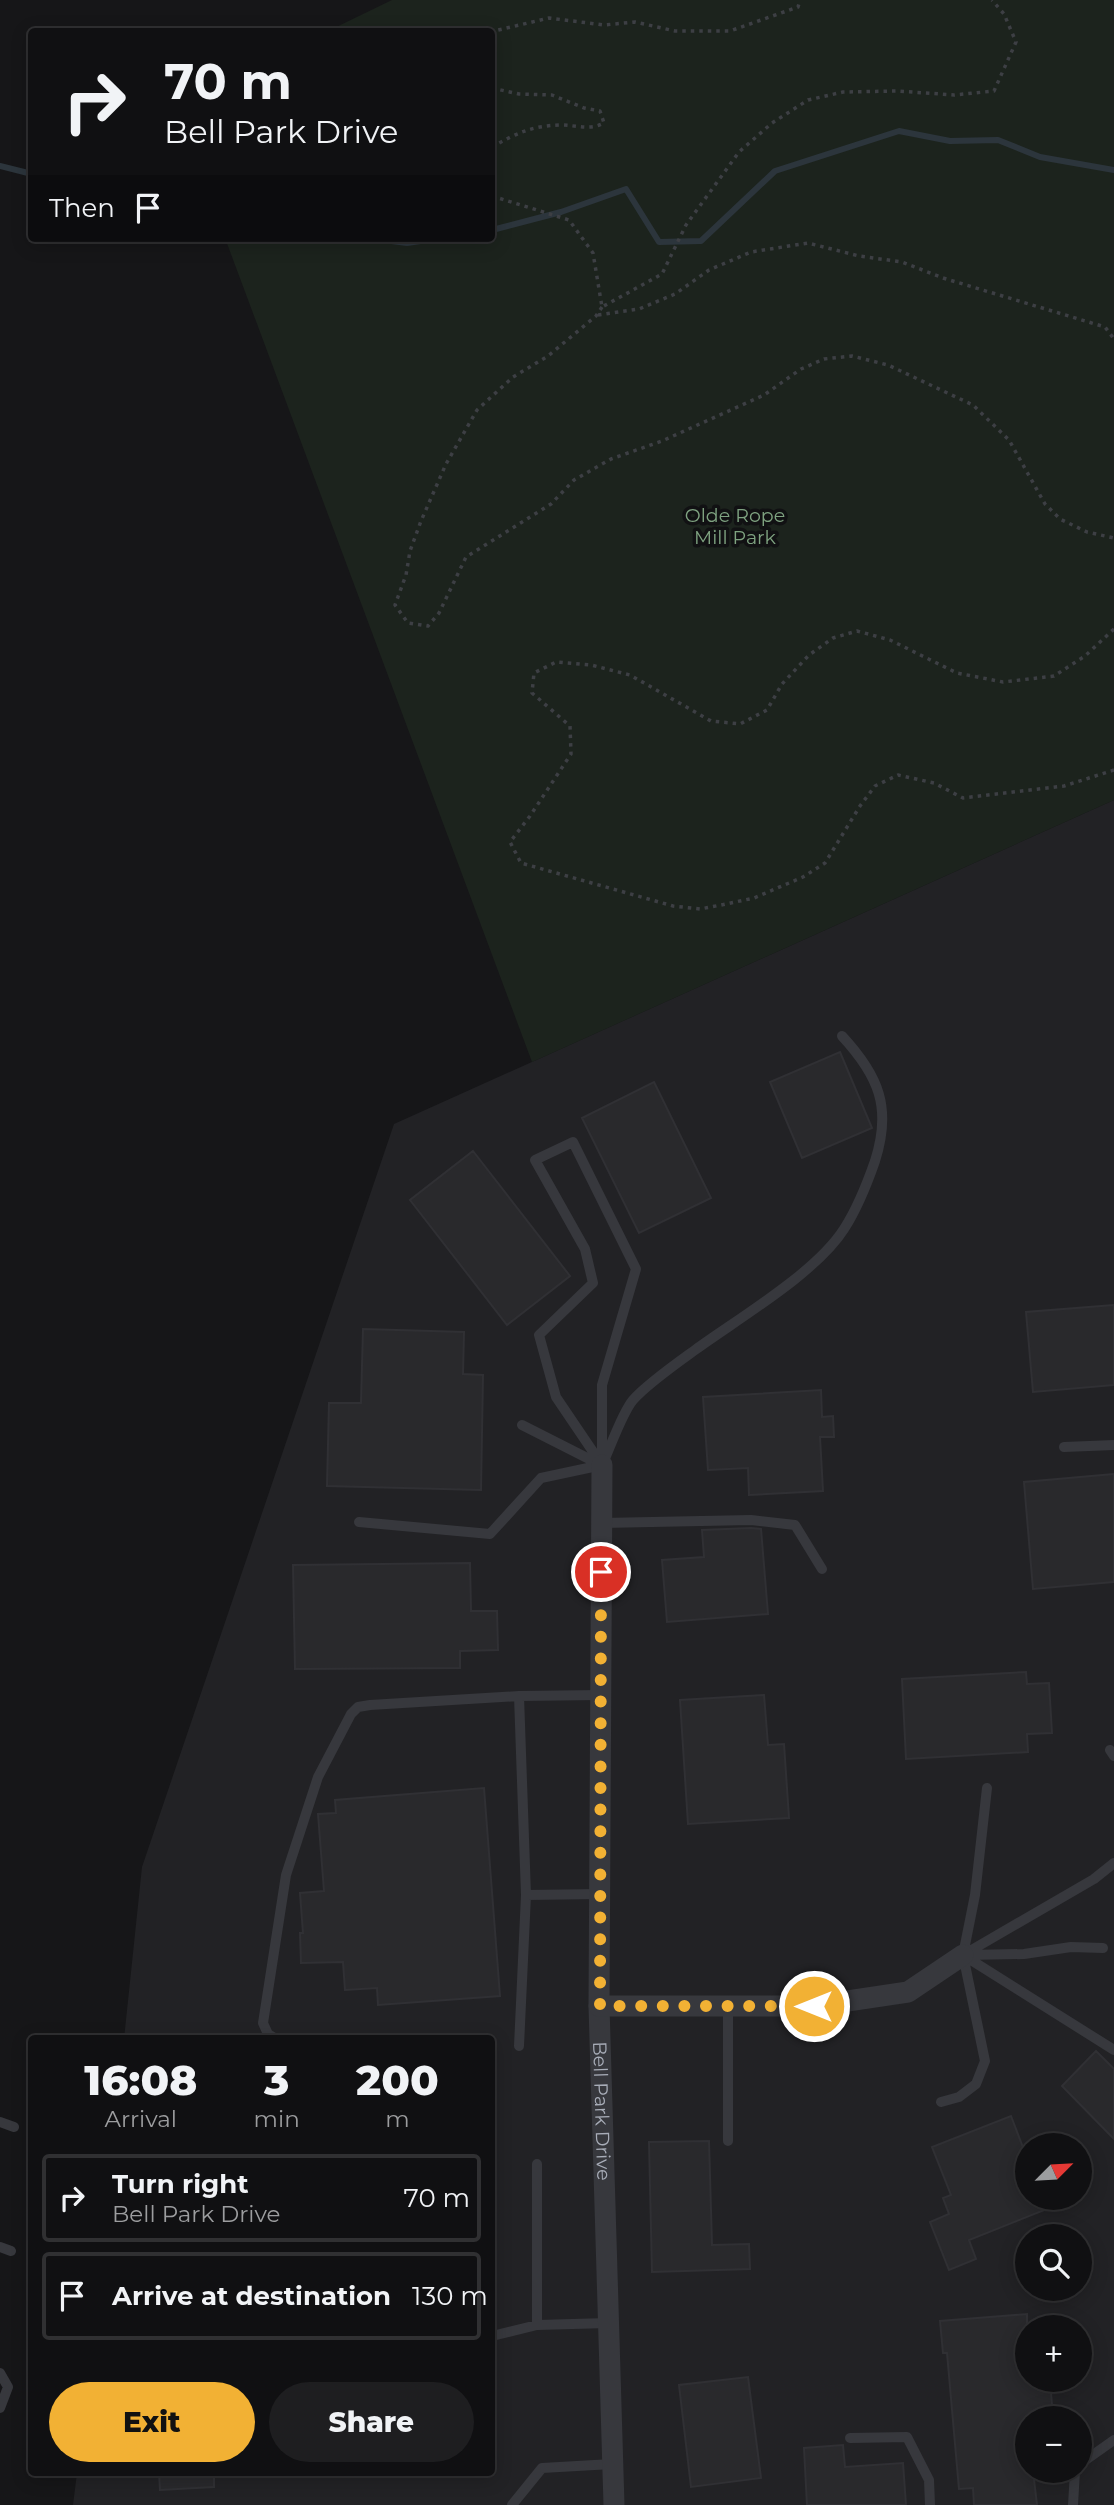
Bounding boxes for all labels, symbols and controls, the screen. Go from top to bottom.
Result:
text: 70 m [164,52,292,111]
icon: right [49,56,140,147]
text: Bell Park Drive [164,112,398,151]
icon: arrive [129,189,167,227]
text: Then [49,192,115,224]
park label: Olde Rope Mill Park [685,504,785,549]
pin [571,1542,631,1602]
icon: arrive [582,1553,620,1591]
position arrow [777,1969,851,2043]
street label: Bell Park Drive [588,2041,615,2181]
text: 16:08 [84,2054,197,2106]
text: 3 [264,2054,289,2106]
text: 200 [356,2054,439,2106]
text: Arrival [105,2105,177,2133]
text: min [254,2105,300,2133]
text: m [385,2105,410,2133]
north arrow [1015,2133,1092,2210]
map controls [1015,2133,1092,2483]
text: Turn right [112,2168,248,2200]
icon: right [53,2179,91,2217]
text: 70 m [404,2182,470,2214]
text: Bell Park Drive [112,2200,280,2228]
button: search [1015,2224,1092,2301]
icon: arrive [53,2277,91,2315]
text: Arrive at destination [112,2280,391,2312]
text: 130 m [412,2280,488,2312]
button: + [1015,2315,1092,2392]
button: Exit [49,2382,255,2462]
button: Share [269,2382,474,2462]
button: − [1015,2406,1092,2483]

